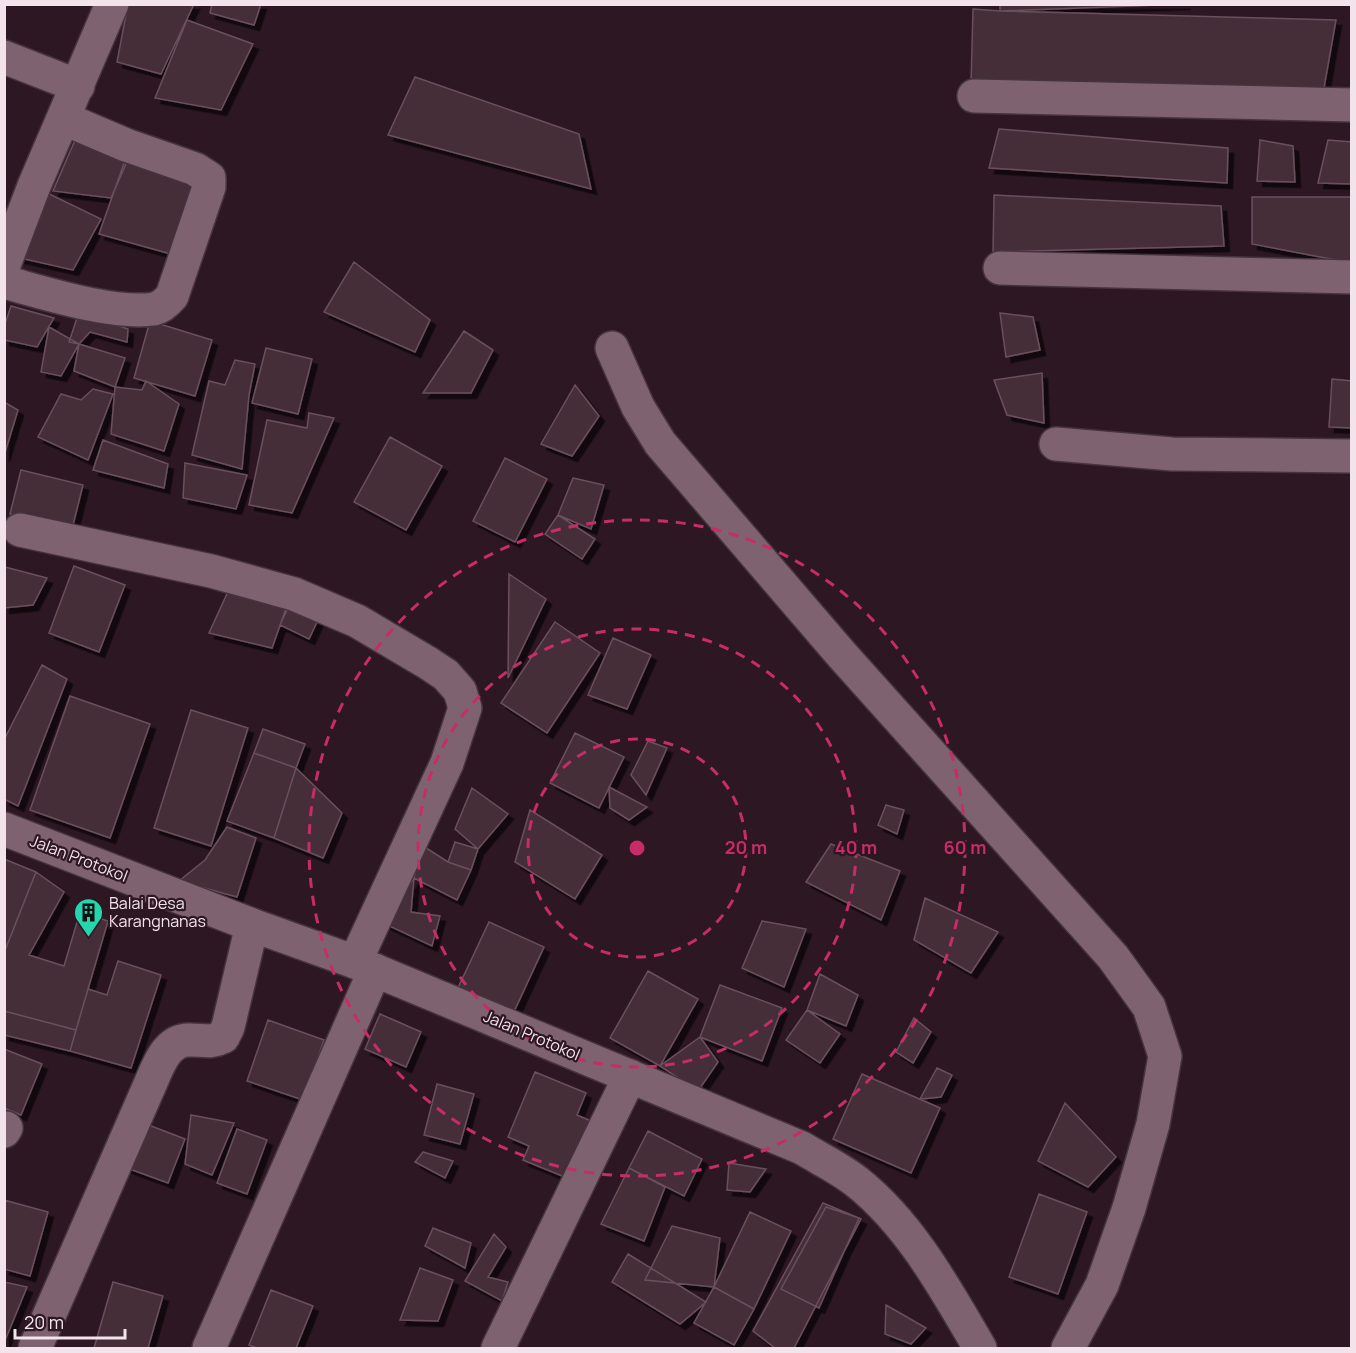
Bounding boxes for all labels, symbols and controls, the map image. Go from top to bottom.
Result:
street label: Jalan Protokol [27,829,131,887]
text: 20 m [725,835,767,859]
text: 40 m [835,835,877,859]
text: 60 m [944,835,986,859]
centre of rings [627,838,647,858]
place label: Balai Desa Karangnanas [109,892,206,932]
building icon: Balai Desa Karangnanas [72,896,104,938]
street label: Jalan Protokol [480,1005,584,1065]
scale bar [15,1302,124,1340]
text: 20 m [24,1310,64,1334]

